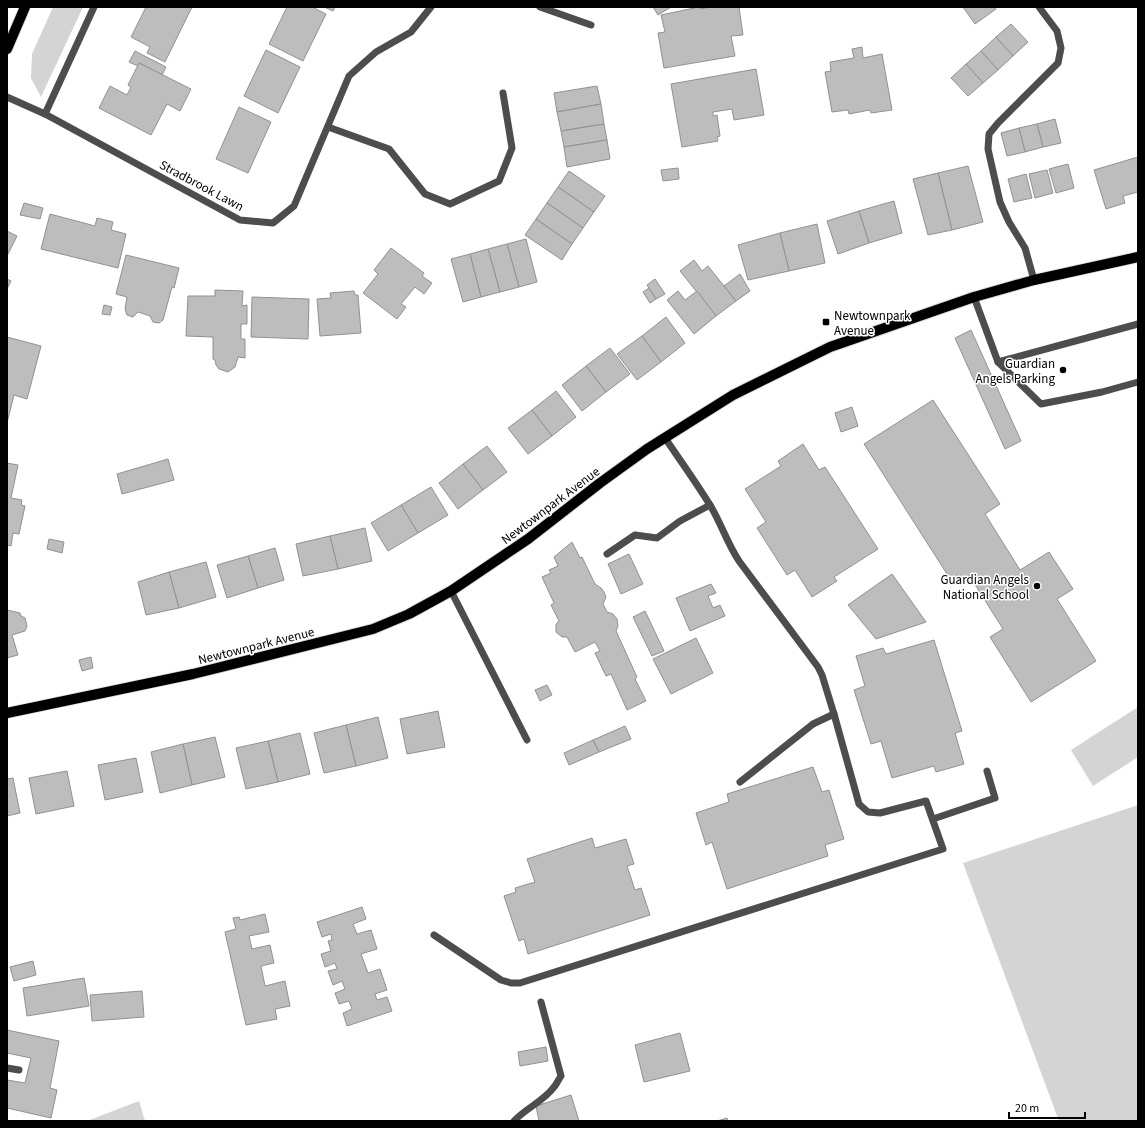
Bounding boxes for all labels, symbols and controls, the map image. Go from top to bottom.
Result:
street label: Stradbrook Lawn [156,156,247,216]
place label: Newtownpark Avenue [834,307,911,340]
marker: Newtownpark Avenue [821,317,831,327]
place label: Guardian Angels Parking [975,355,1055,388]
marker: Guardian Angels Parking [1058,365,1068,375]
street label: Newtownpark Avenue [498,463,604,549]
place label: Guardian Angels National School [941,571,1030,604]
marker: Guardian Angels National School [1032,581,1042,591]
street label: Newtownpark Avenue [196,623,316,669]
scale bar [1009,1094,1085,1120]
text: 20 m [1015,1100,1039,1117]

